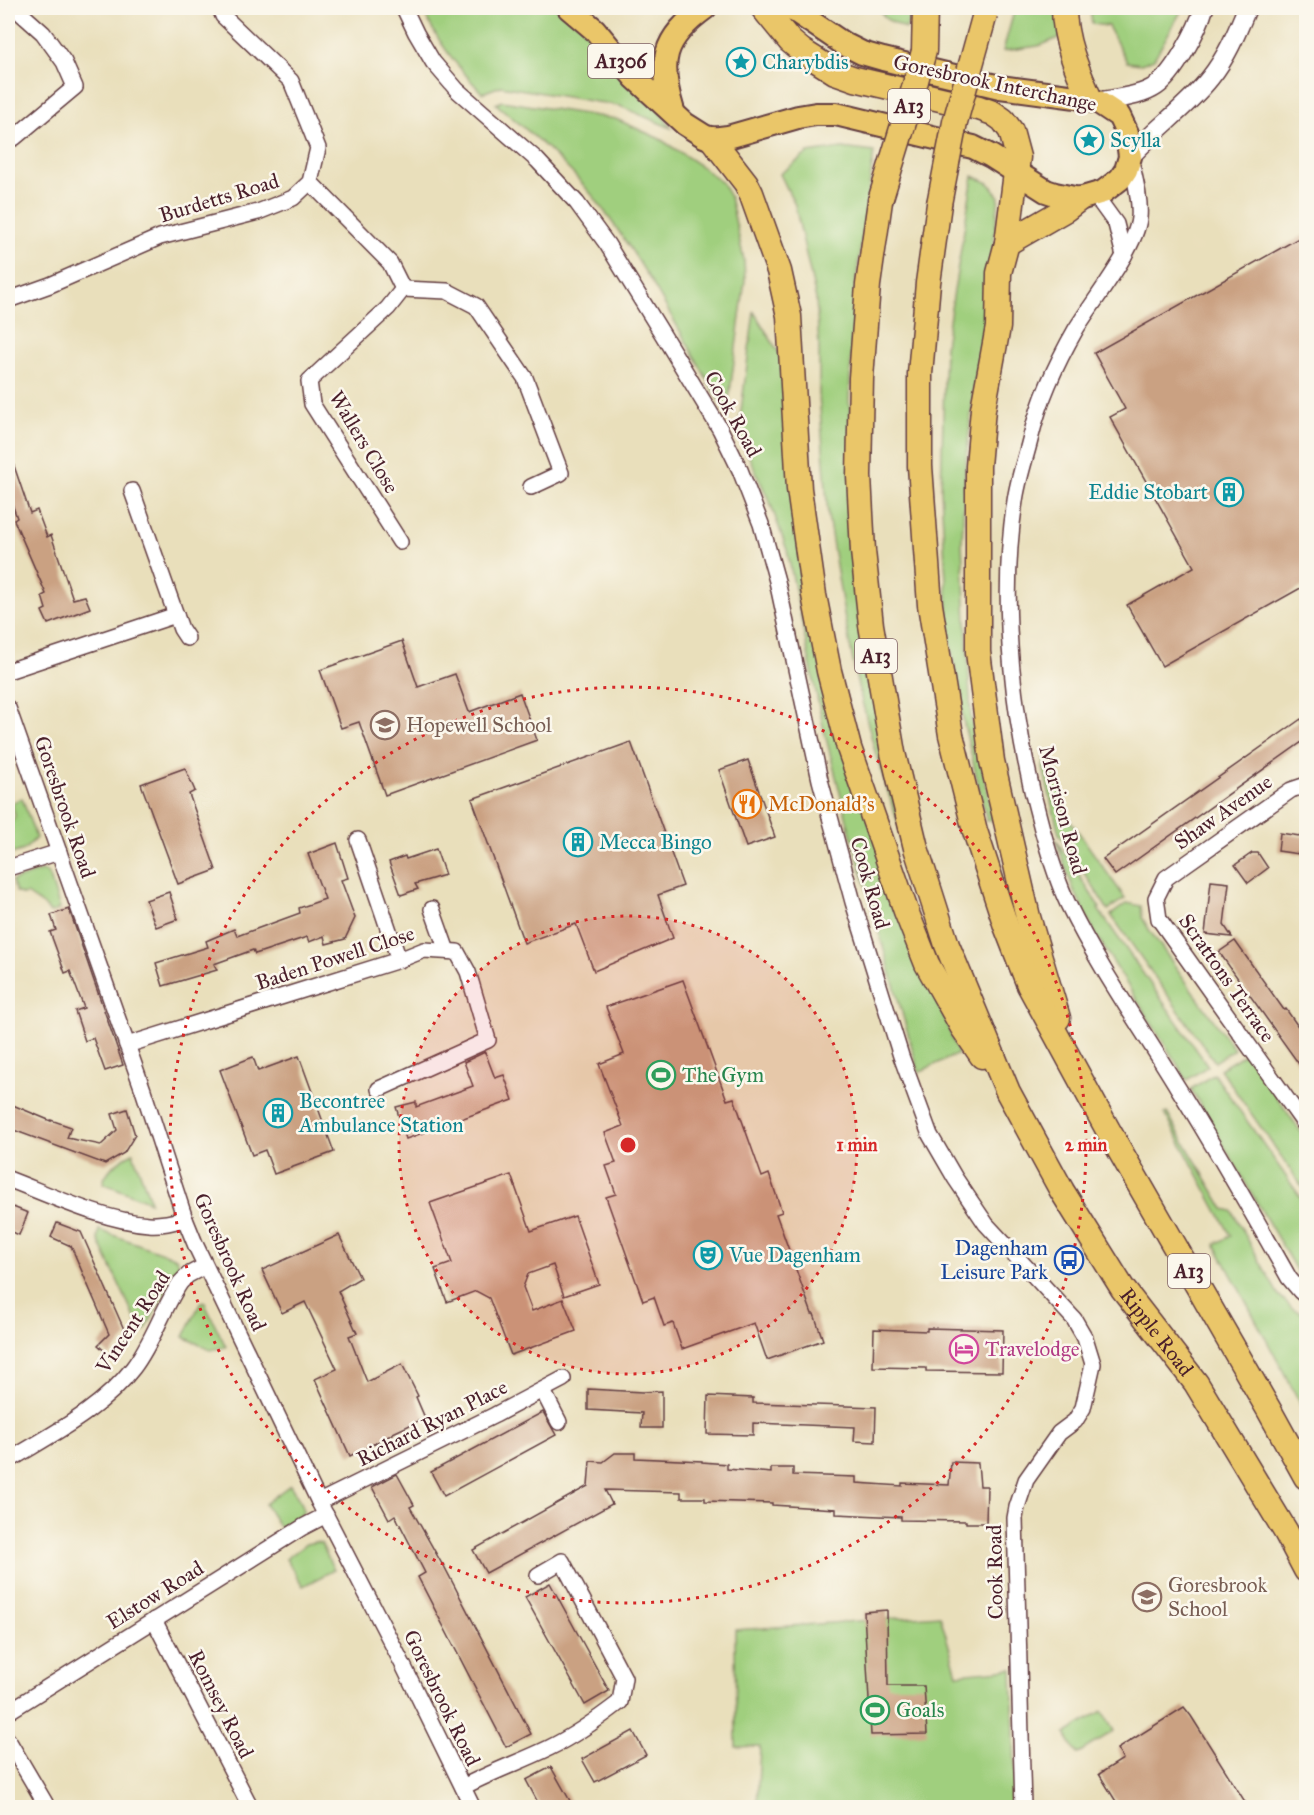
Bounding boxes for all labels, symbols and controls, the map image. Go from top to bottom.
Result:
road number: A1306 [588,44,654,78]
place icon: Charybdis [725,46,757,78]
place label: Charybdis [762,49,849,75]
street label: Goresbrook Interchange [891,49,1099,117]
road number: A13 [888,89,930,123]
place icon: Scylla [1073,124,1105,156]
place label: Scylla [1110,127,1161,153]
street label: Burdetts Road [156,167,282,229]
street label: Cook Road [699,366,768,462]
street label: Wallers Close [323,386,405,498]
building icon: Eddie Stobart [1213,476,1245,508]
place label: Eddie Stobart [1088,479,1209,505]
road number: A13 [855,639,897,673]
school or university icon: Hopewell School [369,709,401,741]
place label: Hopewell School [406,712,552,738]
street label: Goresbrook Road [29,733,102,882]
street label: Morrison Road [1033,743,1093,878]
street label: Shaw Avenue [1169,769,1277,855]
restaurant icon: McDonald's [731,788,763,820]
place label: McDonald's [768,791,875,817]
building icon: Mecca Bingo [562,826,594,858]
place label: Mecca Bingo [599,829,712,855]
street label: Cook Road [844,834,896,933]
street label: Scrattons Terrace [1173,909,1281,1047]
street label: Baden Powell Close [252,920,418,996]
sports icon: The Gym [645,1059,677,1091]
place label: The Gym [682,1062,764,1088]
place label: Becontree Ambulance Station [298,1088,464,1138]
building icon: Becontree Ambulance Station [262,1097,294,1129]
text: 1 min [837,1134,878,1156]
text: 2 min [1065,1134,1108,1156]
centre of rings [618,1135,638,1155]
street label: Goresbrook Road [188,1189,272,1335]
place label: Dagenham Leisure Park [940,1235,1048,1285]
theatre icon: Vue Dagenham [692,1239,724,1271]
place label: Vue Dagenham [728,1242,861,1268]
bus stop icon: Dagenham Leisure Park [1053,1244,1085,1276]
road number: A13 [1168,1254,1210,1288]
street label: Vincent Road [90,1265,176,1379]
street label: Ripple Road [1114,1283,1199,1382]
hotel icon: Travelodge [948,1333,980,1365]
place label: Travelodge [985,1336,1080,1362]
street label: Richard Ryan Place [352,1374,512,1472]
street label: Cook Road [981,1524,1009,1620]
street label: Elstow Road [102,1555,209,1635]
place label: Goresbrook School [1168,1572,1267,1622]
school or university icon: Goresbrook School [1131,1581,1163,1613]
street label: Goresbrook Road [398,1626,486,1771]
street label: Romsey Road [183,1645,260,1763]
sports icon: Goals [859,1694,891,1726]
place label: Goals [896,1697,944,1723]

